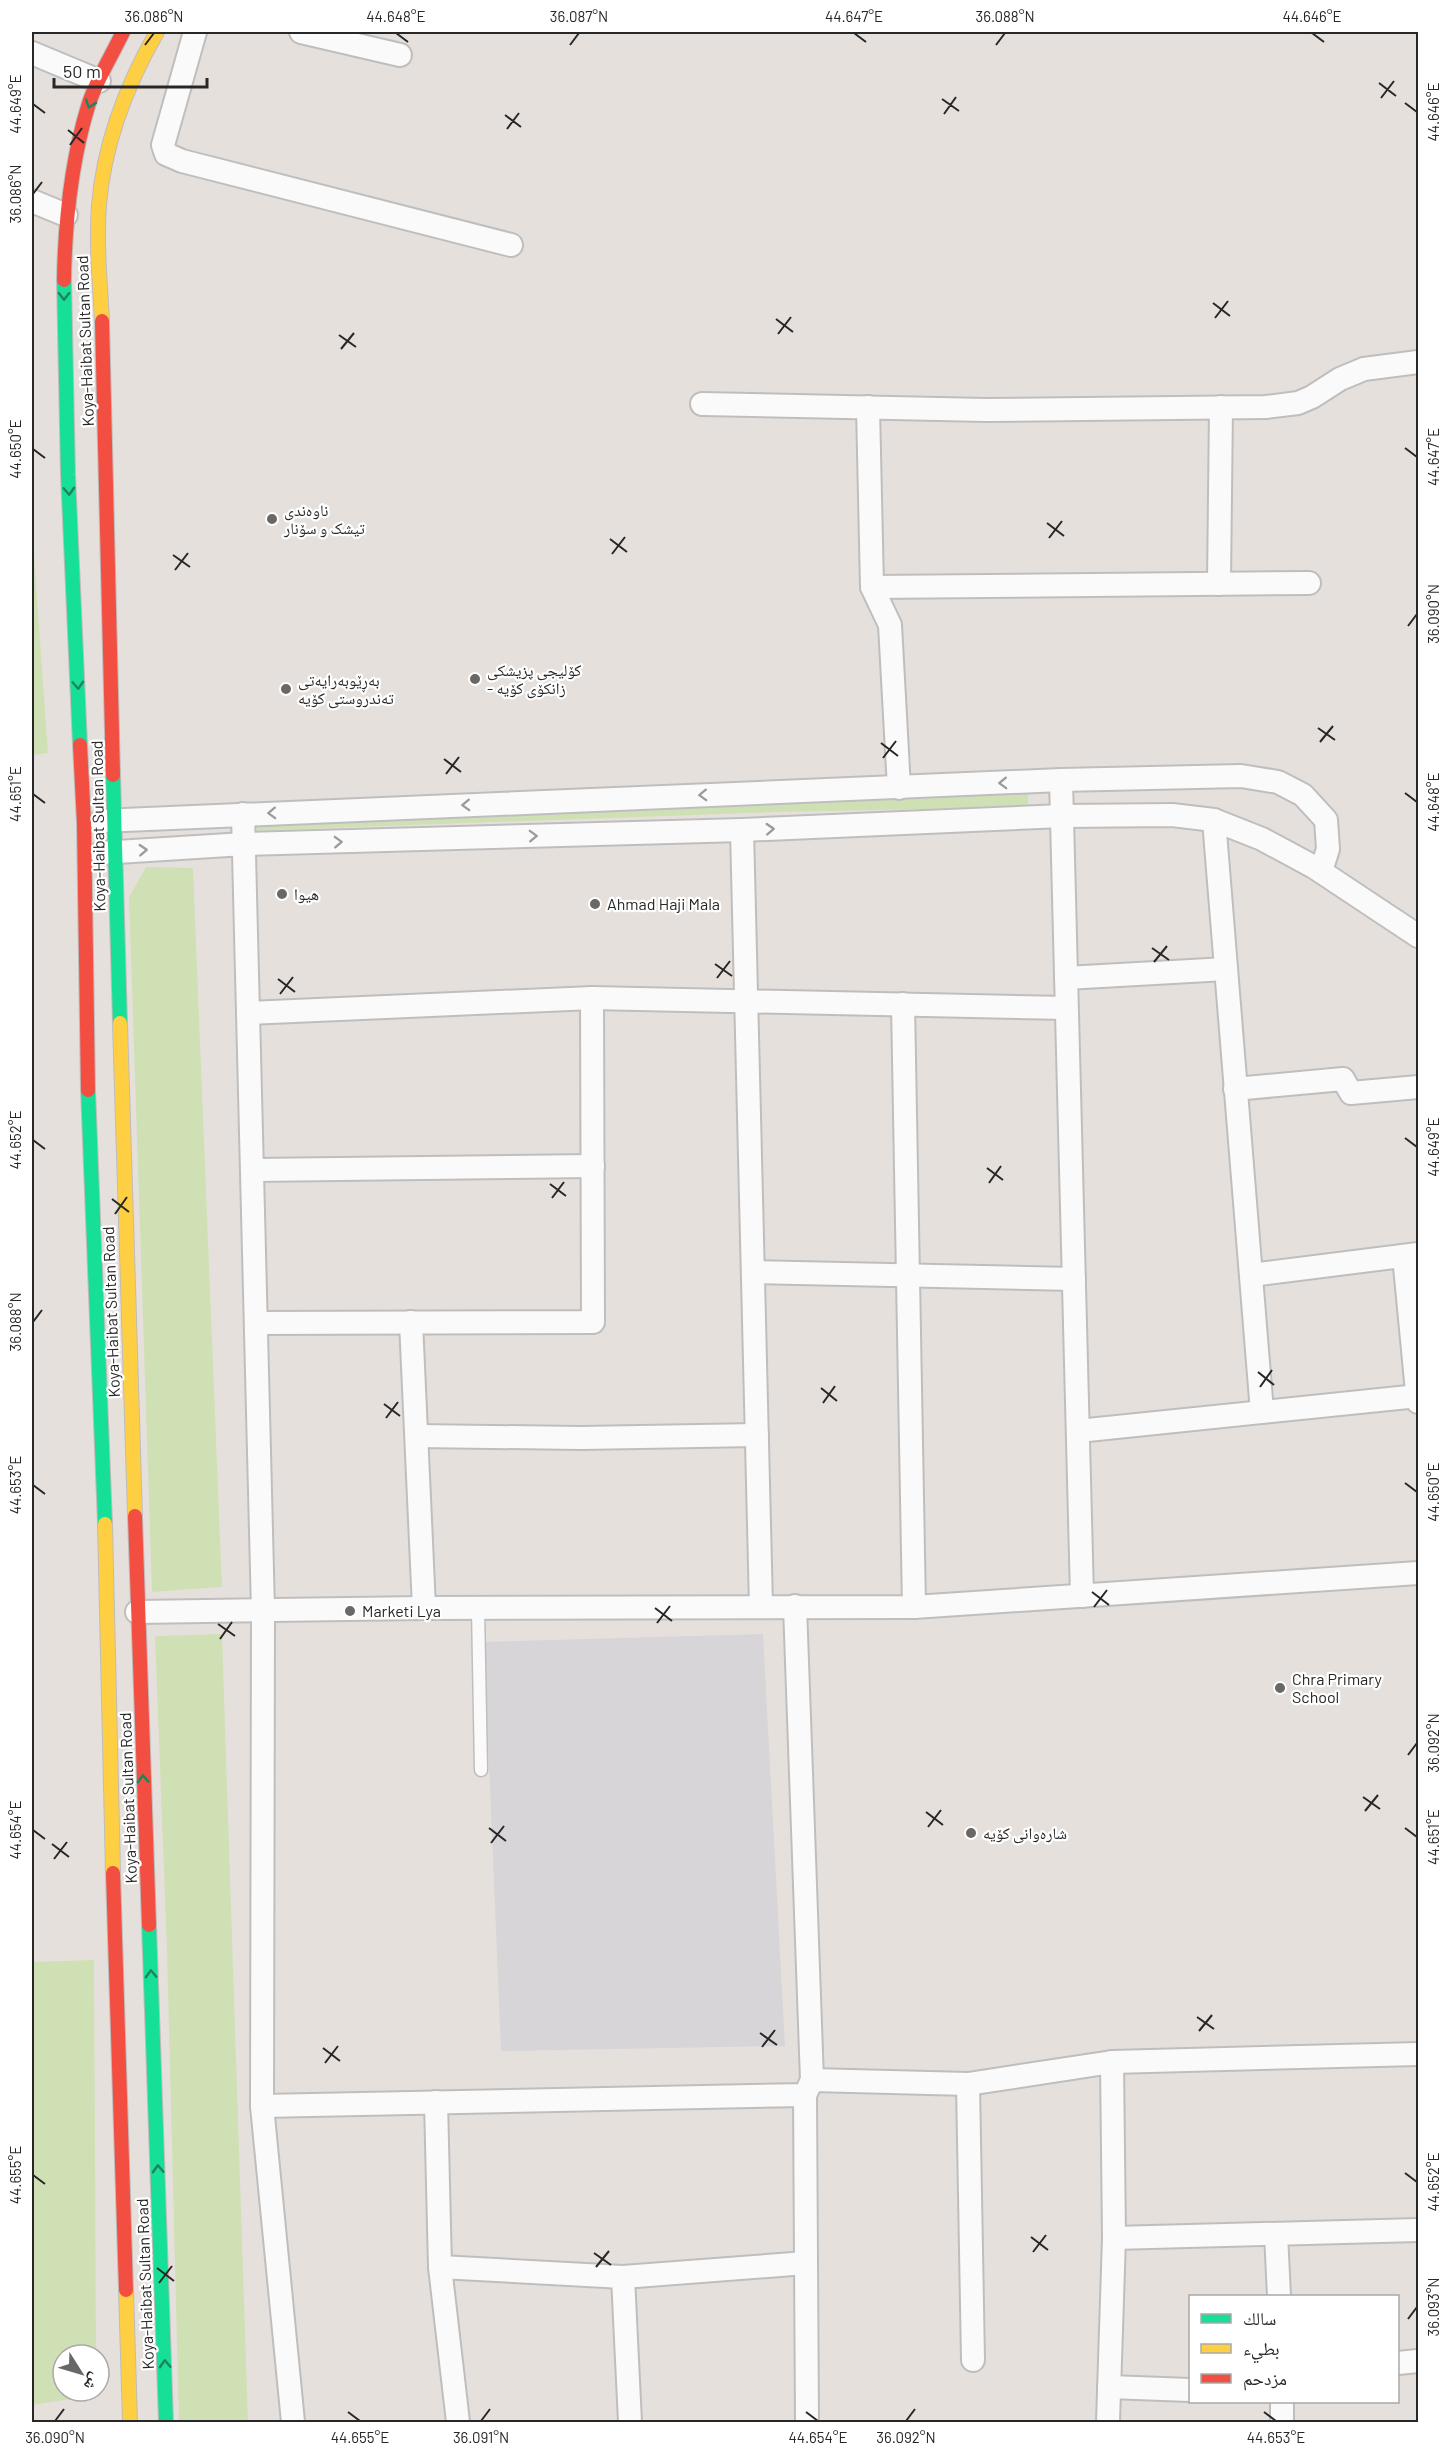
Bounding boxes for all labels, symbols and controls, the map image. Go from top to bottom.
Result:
text: 36.086°N [125,7,183,25]
text: 44.648°E [366,7,426,25]
text: 36.087°N [550,7,608,25]
text: 44.647°E [825,7,883,25]
text: 36.088°N [975,7,1035,25]
text: 44.646°E [1282,7,1342,25]
scale bar [54,51,207,89]
text: 50 m [63,60,101,82]
text: 44.649°E [6,74,24,134]
text: 44.646°E [1424,82,1442,142]
one-way arrow [85,98,97,109]
text: 36.086°N [6,165,24,223]
street label: Koya-Haibat Sultan Road [72,255,97,427]
one-way arrow [58,291,70,300]
text: 44.650°E [6,419,24,479]
text: 44.647°E [1424,428,1442,486]
one-way arrow [63,486,76,495]
place label: ناوەندی تیشک و سۆنار [283,500,365,538]
marker: ناوەندی تیشک و سۆنار [265,512,279,526]
text: 36.090°N [1424,584,1442,644]
place label: کۆلیجی پزیشکی - زانکۆی کۆیە [487,660,582,699]
place label: بەڕێوبەرایەتی تەندروستی کۆیە [298,670,394,709]
marker: کۆلیجی پزیشکی - زانکۆی کۆیە [468,672,482,686]
one-way arrow [71,681,84,690]
marker: بەڕێوبەرایەتی تەندروستی کۆیە [279,682,293,696]
street label: Koya-Haibat Sultan Road [87,740,108,912]
text: 44.651°E [6,766,24,822]
text: 44.648°E [1424,772,1442,832]
one-way arrow [998,776,1007,789]
one-way arrow [699,789,708,802]
one-way arrow [462,798,471,811]
one-way arrow [267,806,276,819]
one-way arrow [765,822,774,835]
one-way arrow [529,830,538,842]
one-way arrow [334,835,343,848]
one-way arrow [139,843,148,856]
place label: هیوا [294,884,319,904]
marker: هیوا [275,887,289,901]
place label: Ahmad Haji Mala [607,894,720,913]
marker: Ahmad Haji Mala [588,897,602,911]
text: 44.652°E [6,1111,24,1169]
text: 44.649°E [1424,1117,1442,1177]
street label: Koya-Haibat Sultan Road [98,1226,123,1398]
text: 36.088°N [6,1292,24,1352]
text: 44.653°E [6,1456,24,1514]
text: 44.650°E [1424,1462,1442,1522]
place label: Marketi Lya [362,1601,441,1620]
marker: Marketi Lya [343,1604,357,1618]
place label: Chra Primary School [1292,1669,1383,1706]
marker: Chra Primary School [1273,1681,1287,1695]
street label: Koya-Haibat Sultan Road [115,1712,140,1884]
text: 36.092°N [1424,1713,1442,1773]
one-way arrow [137,1775,150,1784]
text: 44.654°E [6,1800,24,1860]
text: 44.651°E [1424,1809,1442,1865]
place label: شارەوانی کۆیە [983,1823,1067,1844]
marker: شارەوانی کۆیە [964,1826,978,1840]
one-way arrow [144,1970,157,1979]
text: 44.655°E [6,2146,24,2204]
text: 44.652°E [1424,2153,1442,2211]
one-way arrow [151,2165,164,2174]
street label: Koya-Haibat Sultan Road [132,2198,157,2370]
text: 36.093°N [1424,2278,1442,2336]
legend [1189,2295,1399,2403]
text: سالك [1243,2307,1276,2329]
text: بطيء [1243,2337,1280,2364]
north arrow [51,2343,111,2403]
one-way arrow [158,2360,171,2369]
text: مزدحم [1243,2367,1287,2391]
text: ش [80,2369,106,2395]
text: 36.090°N [25,2428,85,2446]
text: 44.655°E [331,2428,389,2446]
text: 36.091°N [453,2428,509,2446]
text: 44.654°E [788,2428,848,2446]
text: 36.092°N [876,2428,936,2446]
text: 44.653°E [1247,2428,1305,2446]

